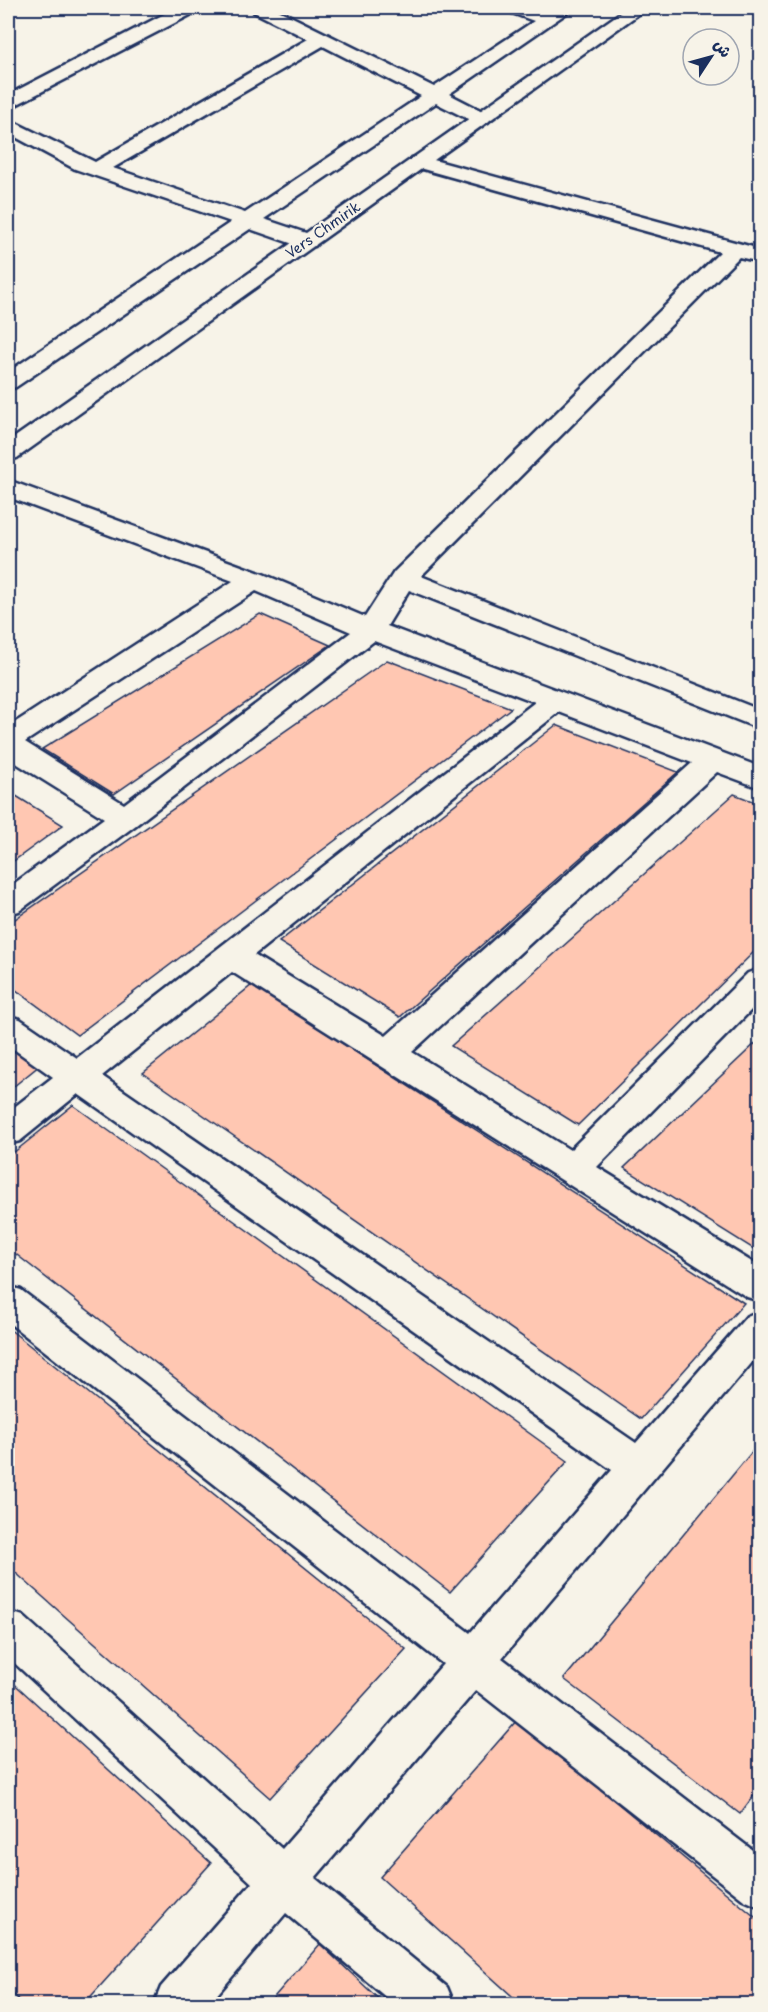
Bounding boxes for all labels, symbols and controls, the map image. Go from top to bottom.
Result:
north arrow [681,27,741,87]
text: ش [709,33,739,62]
street label: Vers Chmirik [281,196,365,263]

